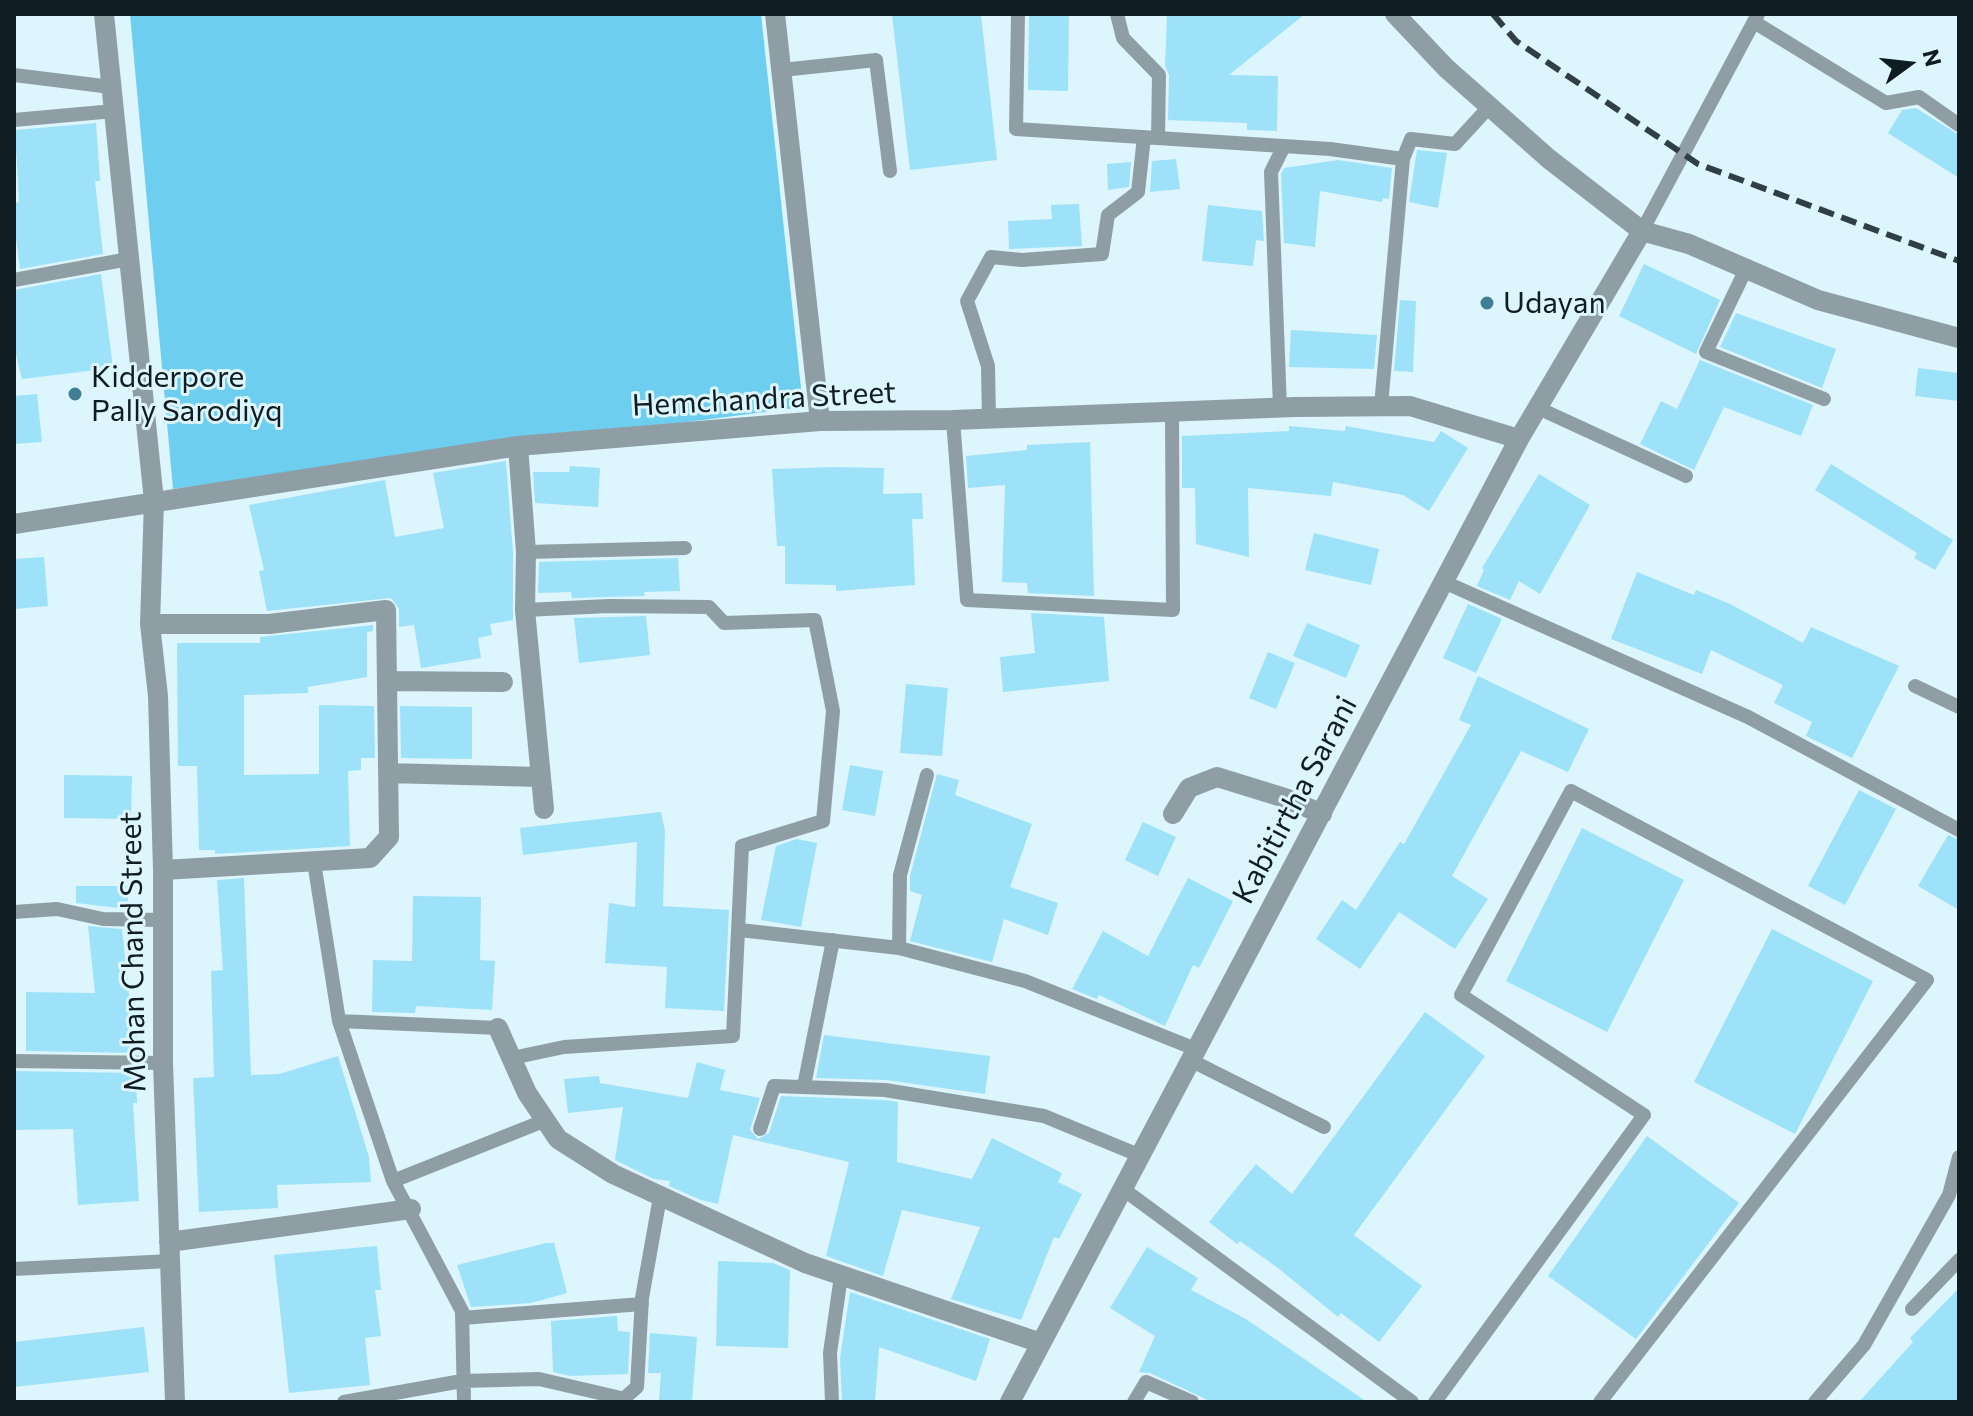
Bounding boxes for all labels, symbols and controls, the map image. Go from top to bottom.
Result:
north arrow [1869,24,1949,104]
text: N [1917,46,1948,69]
place label: Udayan [1503,285,1606,321]
marker: Udayan [1478,294,1496,312]
place label: Kidderpore Pally Sarodiyq [91,359,282,430]
street label: Hemchandra Street [631,374,897,424]
marker: Kidderpore Pally Sarodiyq [66,385,84,403]
street label: Kabitirtha Sarani [1225,690,1365,910]
street label: Mohan Chand Street [113,811,153,1093]

